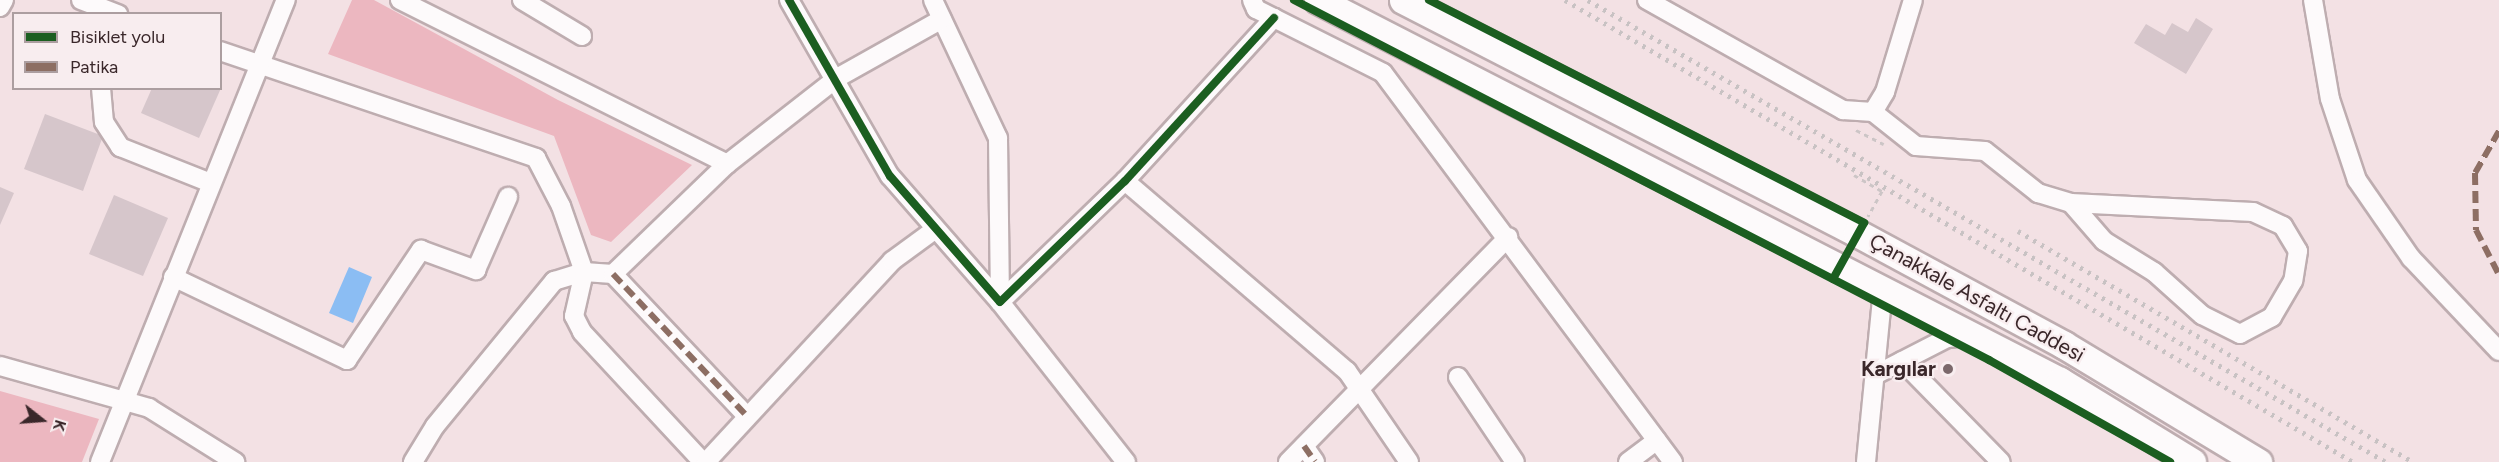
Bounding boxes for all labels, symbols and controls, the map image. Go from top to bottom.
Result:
legend [12,12,222,90]
text: Bisiklet yolu [70,26,165,48]
text: Patika [70,56,118,78]
street label: Çanakkale Asfaltı Caddesi [1865,228,2089,368]
place label: Kargılar [1861,356,1936,382]
marker: Kargılar [1941,362,1955,376]
north arrow [12,390,72,450]
text: K [49,418,70,433]

